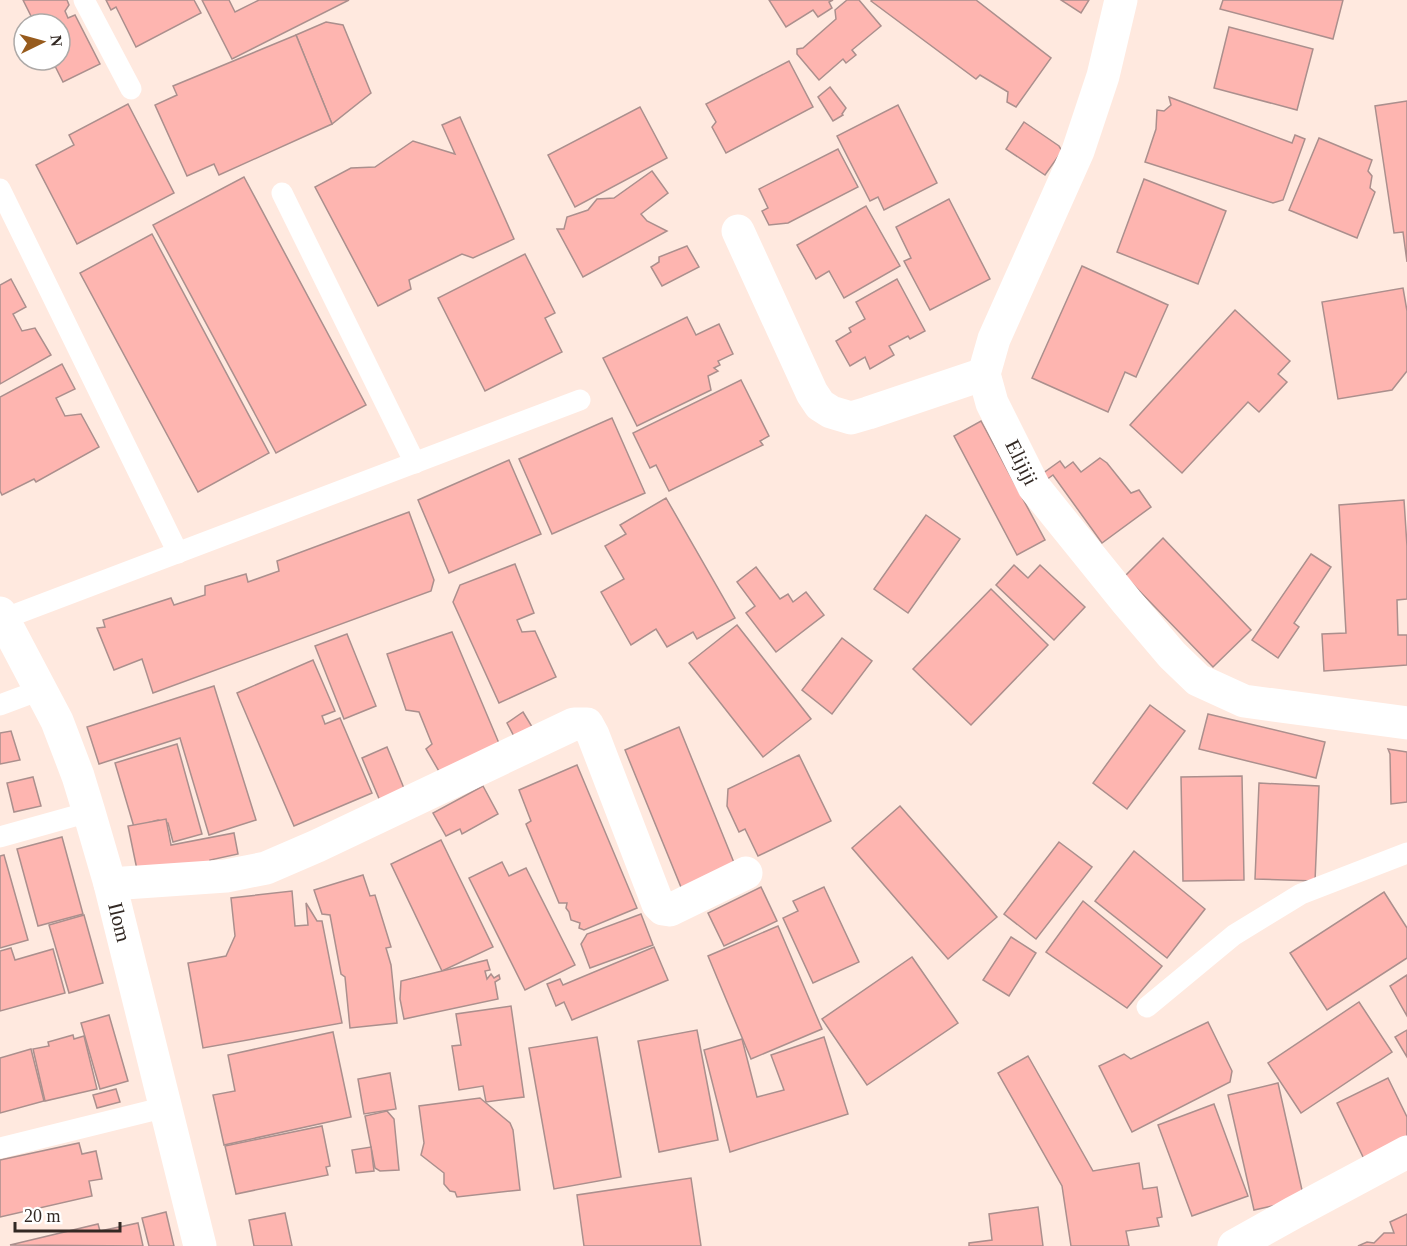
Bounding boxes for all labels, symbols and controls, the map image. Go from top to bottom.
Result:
north arrow [12,12,72,72]
text: N [47,34,65,48]
street label: Elijiji [1000,436,1043,489]
street label: Ilom [103,900,136,944]
scale bar [15,1195,120,1233]
text: 20 m [24,1206,61,1226]

